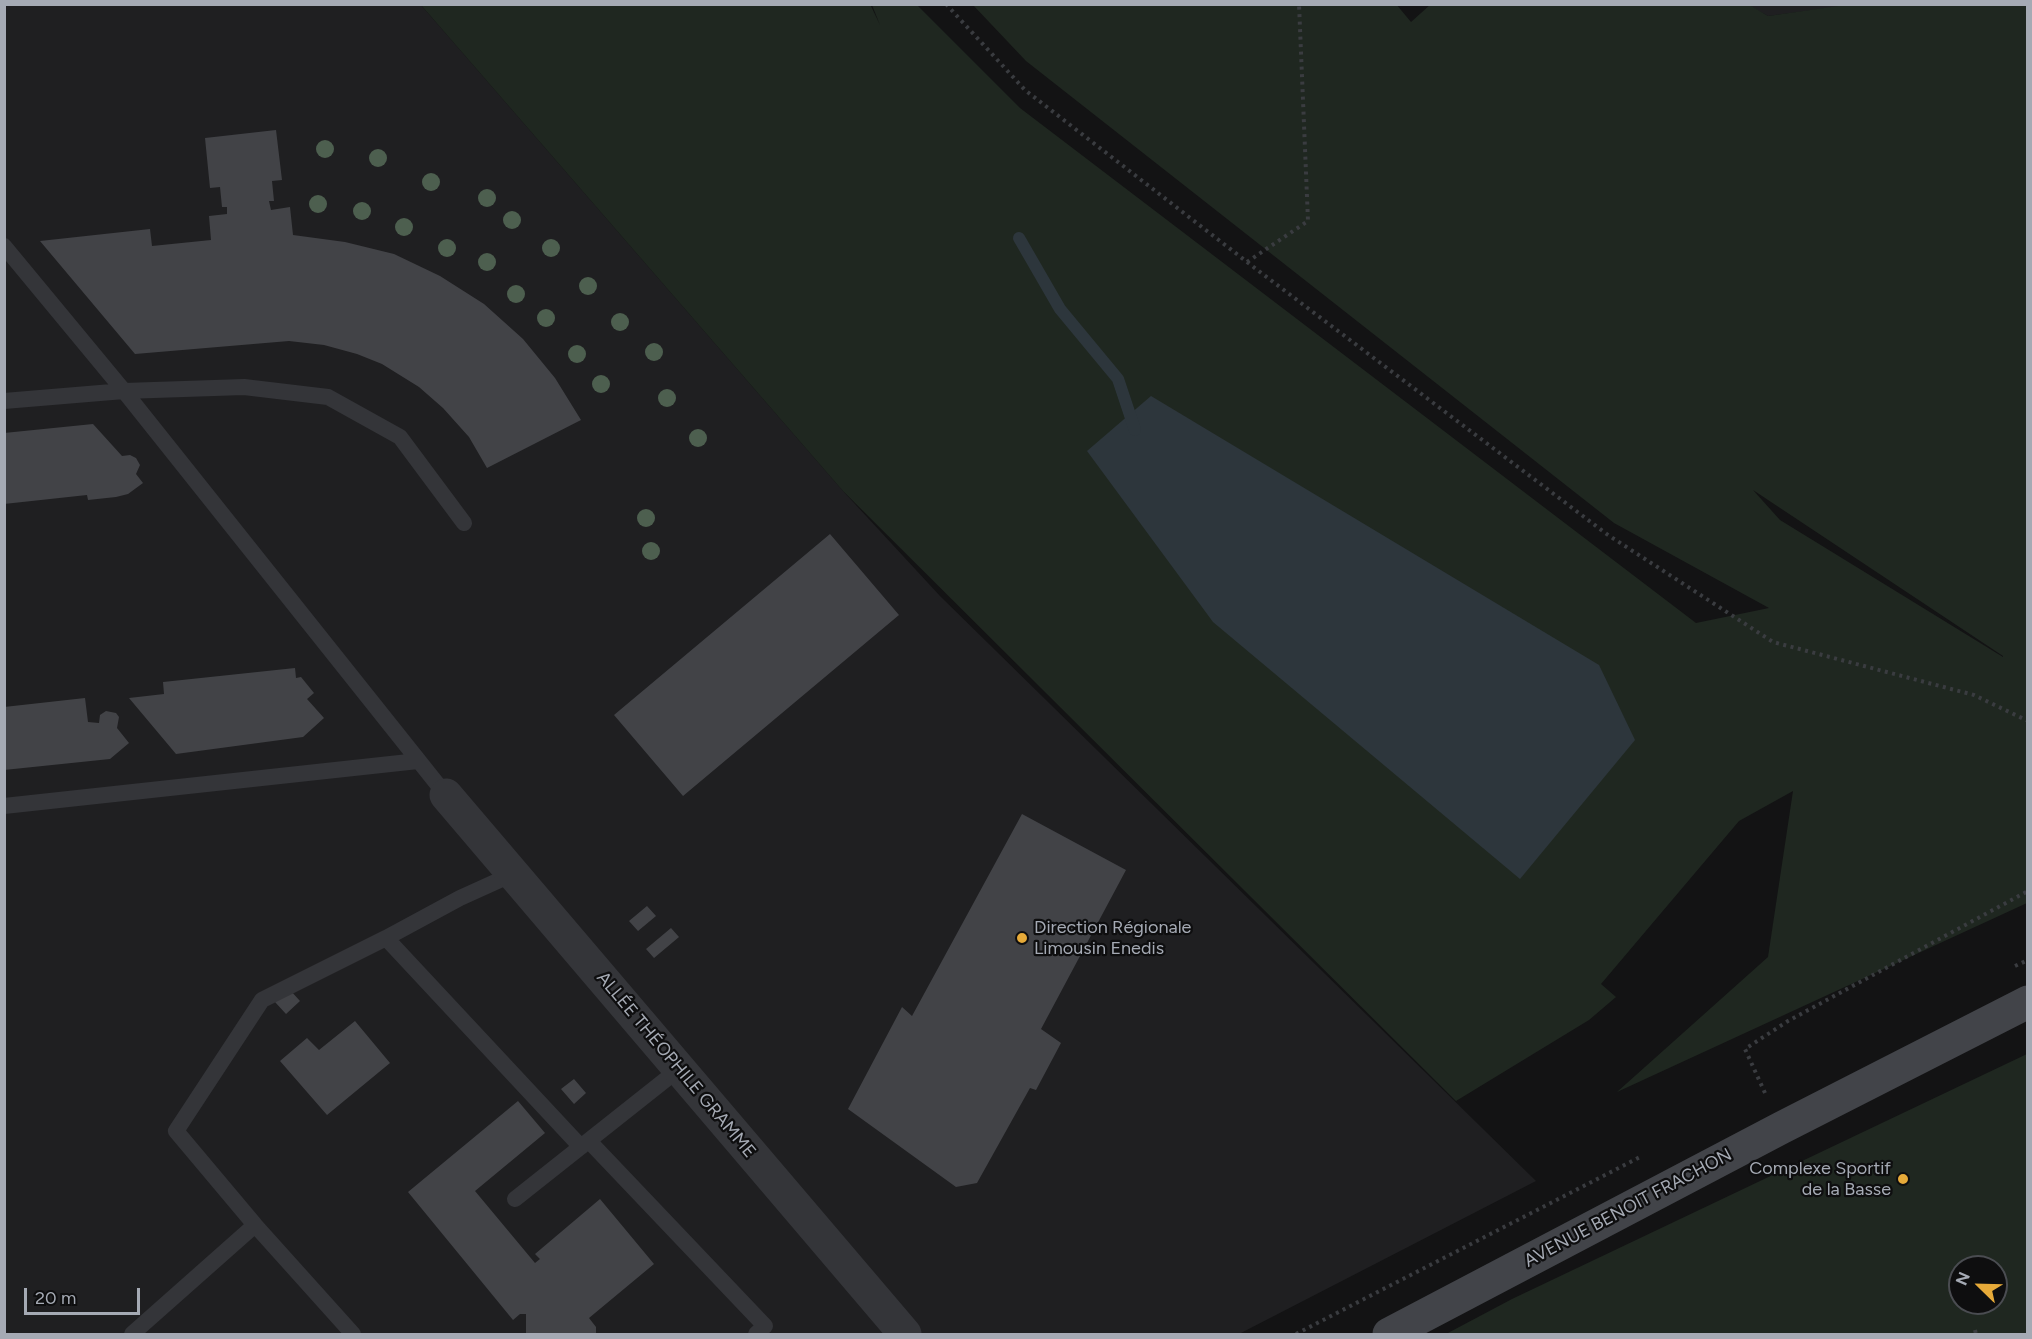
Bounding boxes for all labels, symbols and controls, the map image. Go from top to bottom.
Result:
place label: Direction Régionale Limousin Enedis [1034,917,1191,960]
marker: Direction Régionale Limousin Enedis [1015,931,1029,945]
street label: ALLÉE THÉOPHILE GRAMME [592,968,760,1162]
street label: AVENUE BENOIT FRACHON [1520,1144,1736,1272]
place label: Complexe Sportif de la Basse [1749,1158,1891,1200]
marker: Complexe Sportif de la Basse [1896,1172,1910,1186]
north arrow [1948,1255,2008,1315]
text: N [1952,1269,1974,1288]
scale bar [27,1276,142,1314]
text: 20 m [35,1287,76,1309]

